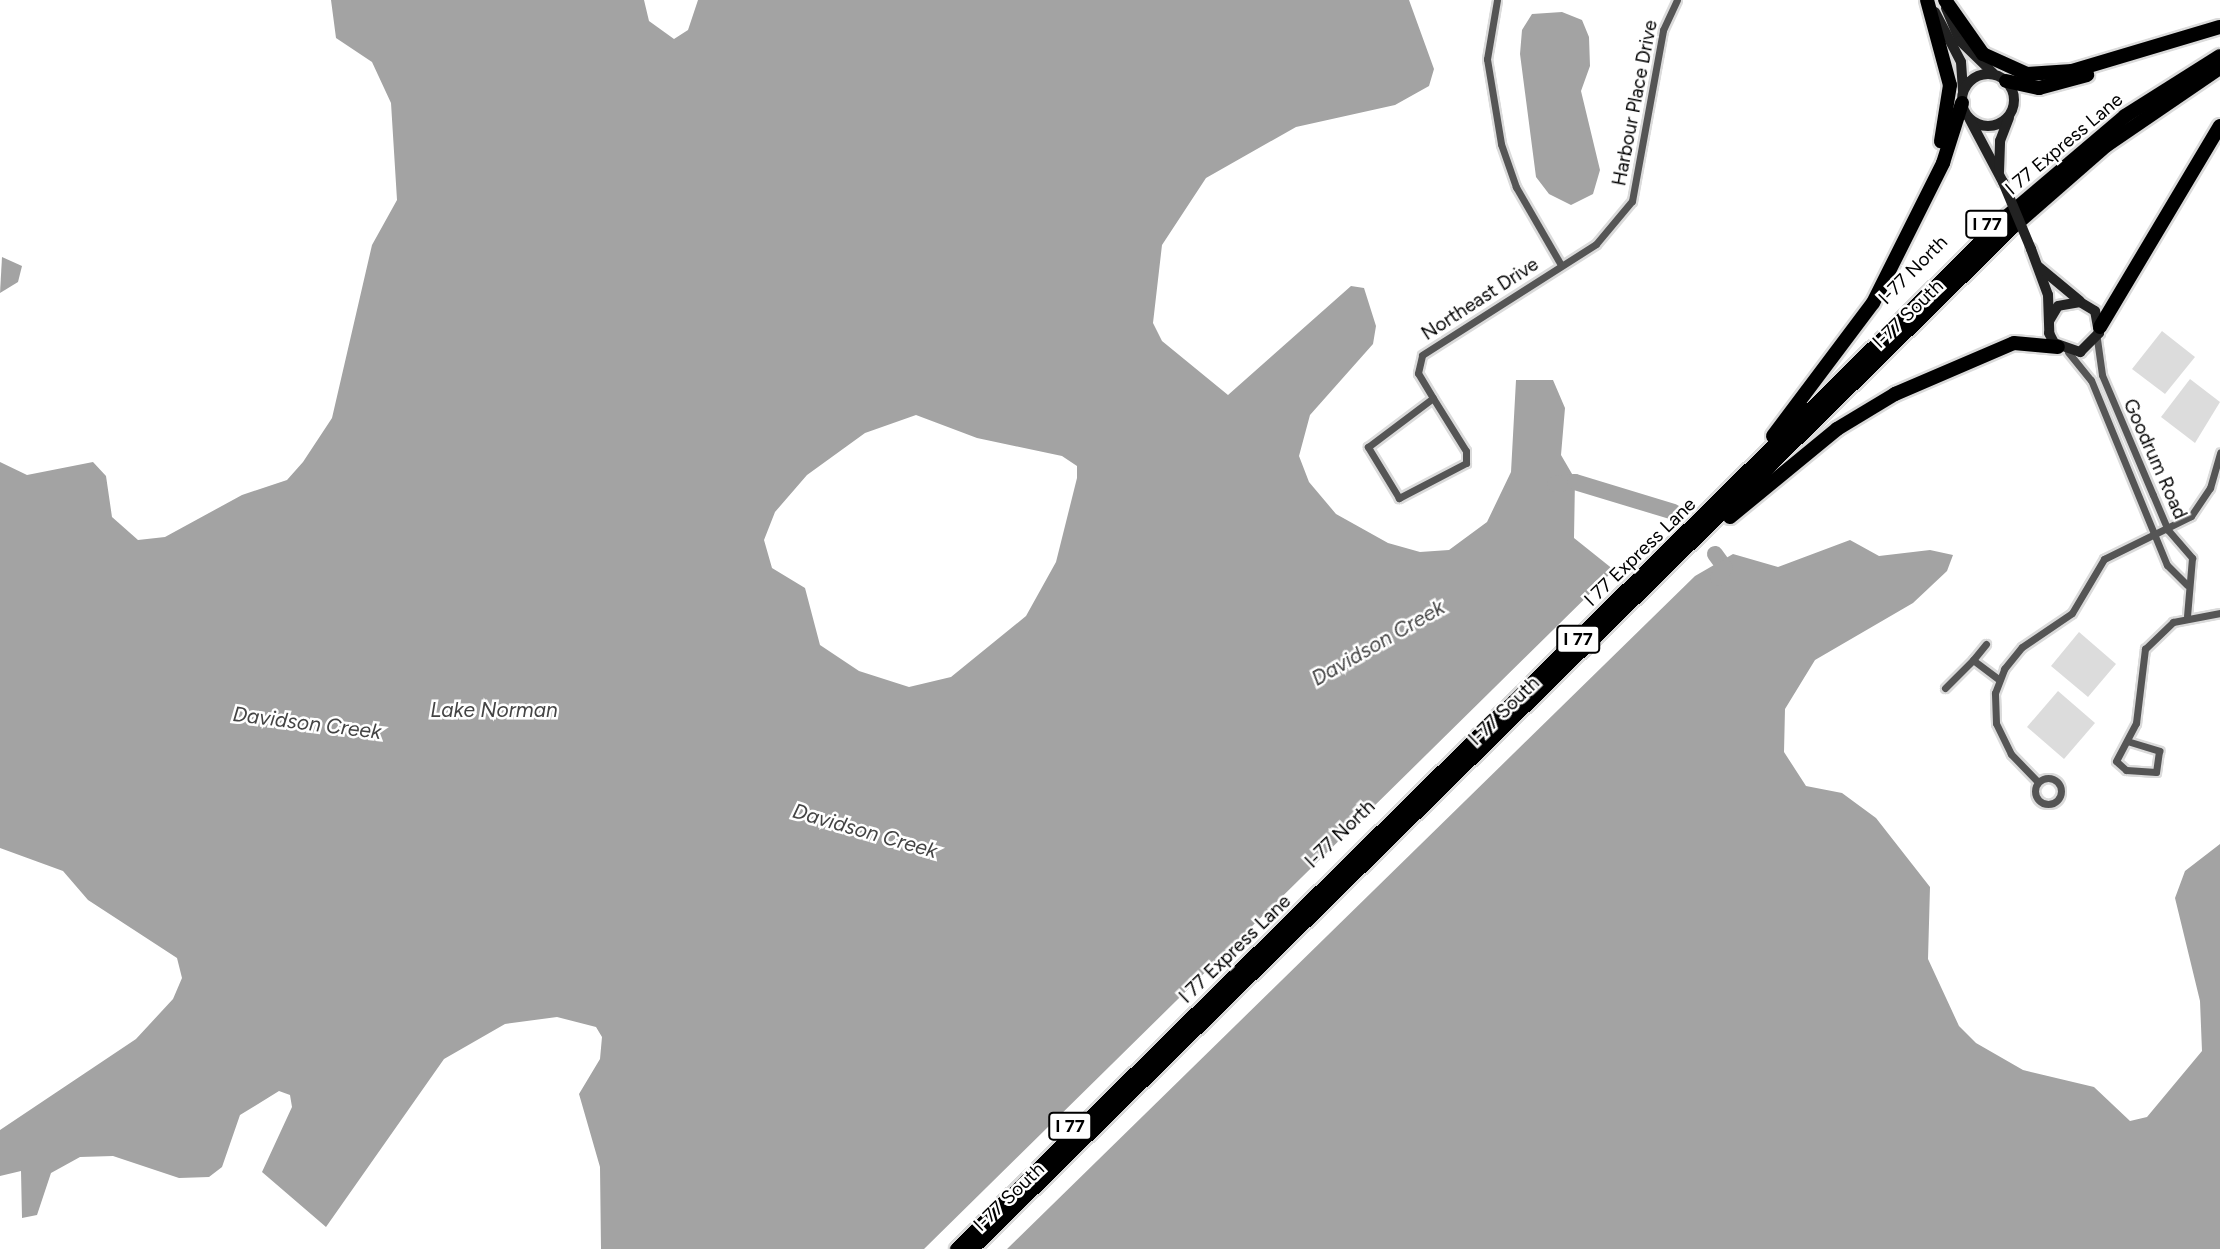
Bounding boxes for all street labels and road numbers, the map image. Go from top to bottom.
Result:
street label: Harbour Place Drive [1608,18,1662,188]
street label: I 77 Express Lane [2001,88,2127,200]
road number: I 77 [1964,210,2010,238]
street label: I-77 North [1874,231,1952,309]
street label: Northeast Drive [1417,253,1543,345]
street label: I-77 South [1868,275,1948,353]
street label: Goodrum Road [2118,395,2192,523]
street label: I 77 Express Lane [1580,493,1700,611]
road number: I 77 [1555,624,1601,654]
street label: I-77 South [1464,672,1544,750]
street label: I-77 North [1300,795,1380,873]
street label: I 77 Express Lane [1175,890,1295,1008]
road number: I 77 [1047,1112,1093,1140]
street label: I-77 South [969,1158,1049,1236]

